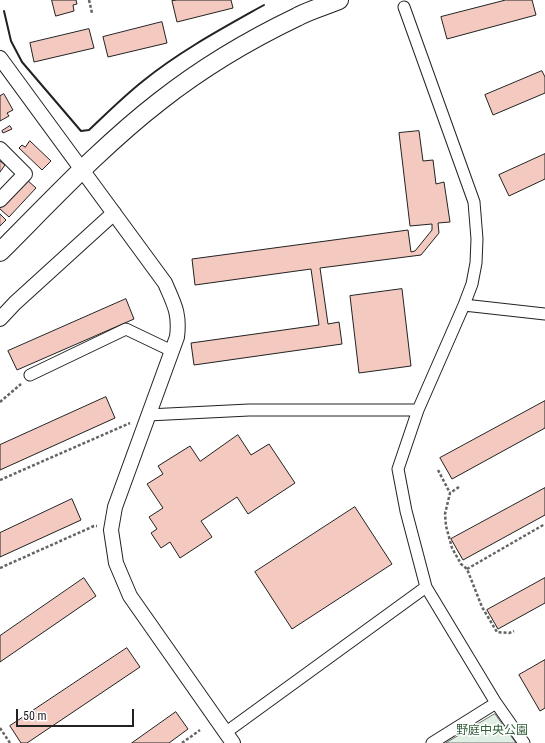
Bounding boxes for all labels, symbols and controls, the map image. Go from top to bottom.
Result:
scale bar [18,701,136,727]
text: 50 m [23,709,47,723]
park label: 野庭中央公園 [456,724,528,738]

